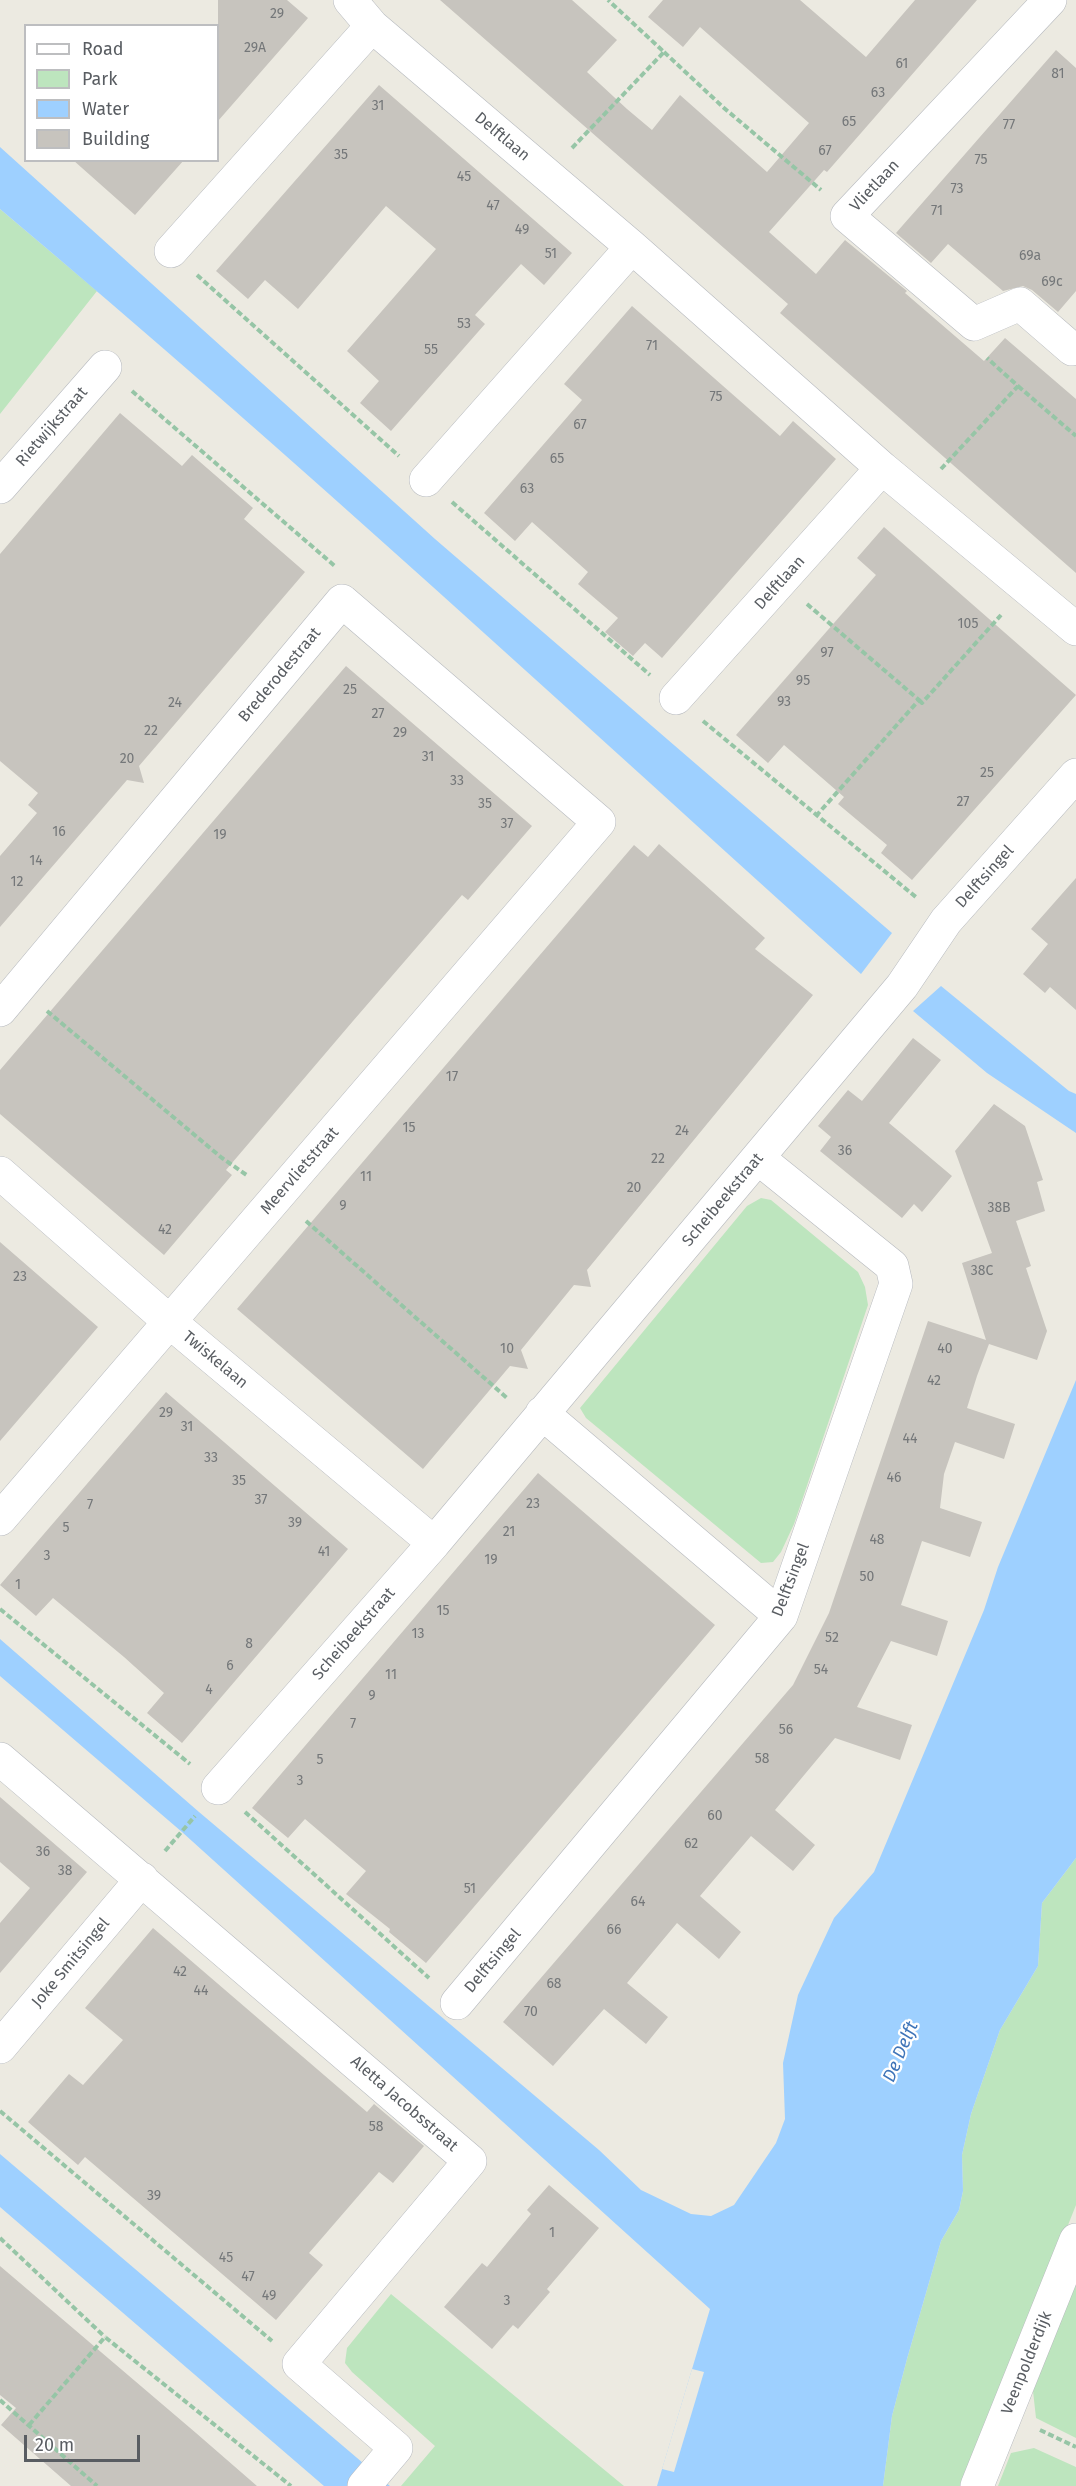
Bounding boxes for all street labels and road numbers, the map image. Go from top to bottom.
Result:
street label: Delftlaan [471,108,533,166]
street label: Vlietlaan [846,156,904,216]
street label: Rietwijkstraat [12,383,92,471]
street label: Delftlaan [751,552,809,614]
street label: Brederodestraat [235,624,325,726]
street label: Delftsingel [952,842,1018,912]
street label: Meervlietstraat [257,1123,343,1219]
street label: Scheibeekstraat [678,1149,768,1251]
street label: Twiskelaan [178,1327,252,1393]
street label: Delftsingel [768,1540,814,1620]
street label: Scheibeekstraat [309,1584,399,1684]
street label: Joke Smitsingel [28,1914,114,2012]
street label: Delftsingel [461,1925,525,1997]
street label: Aletta Jacobsstraat [346,2052,462,2156]
street label: Veenpolderdijk [998,2309,1056,2417]

